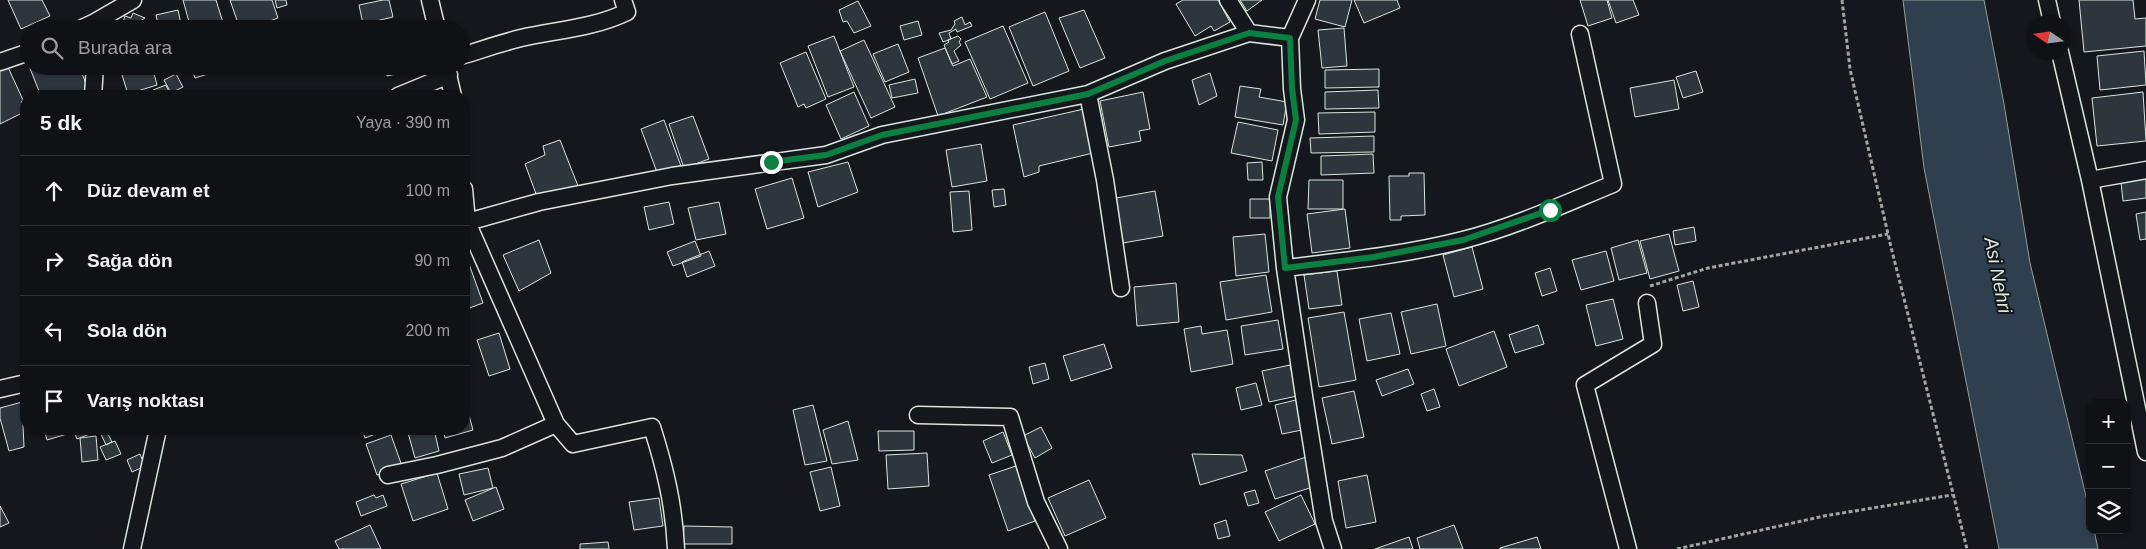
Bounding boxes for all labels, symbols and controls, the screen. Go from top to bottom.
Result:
north arrow [2026,15,2071,60]
search box [20,20,470,75]
icon: search [38,34,66,62]
text: Burada ara [78,37,172,58]
text: 5 dk [40,111,82,134]
text: Yaya · 390 m [356,114,450,131]
route end [760,151,783,174]
icon: ahead [40,177,68,205]
text: Düz devam et [87,180,209,201]
text: 100 m [406,182,450,199]
route start [1539,199,1562,222]
water label: Asi Nehri [1980,234,2016,316]
icon: right [40,247,68,275]
text: Sağa dön [87,250,173,271]
text: 90 m [414,252,450,269]
icon: left [40,317,68,345]
text: Sola dön [87,320,167,341]
text: 200 m [406,322,450,339]
icon: arrive [40,387,68,415]
text: Varış noktası [87,390,204,411]
map controls [2086,399,2131,534]
button: + [2086,399,2131,444]
button: − [2086,444,2131,489]
button: layers [2086,489,2131,534]

